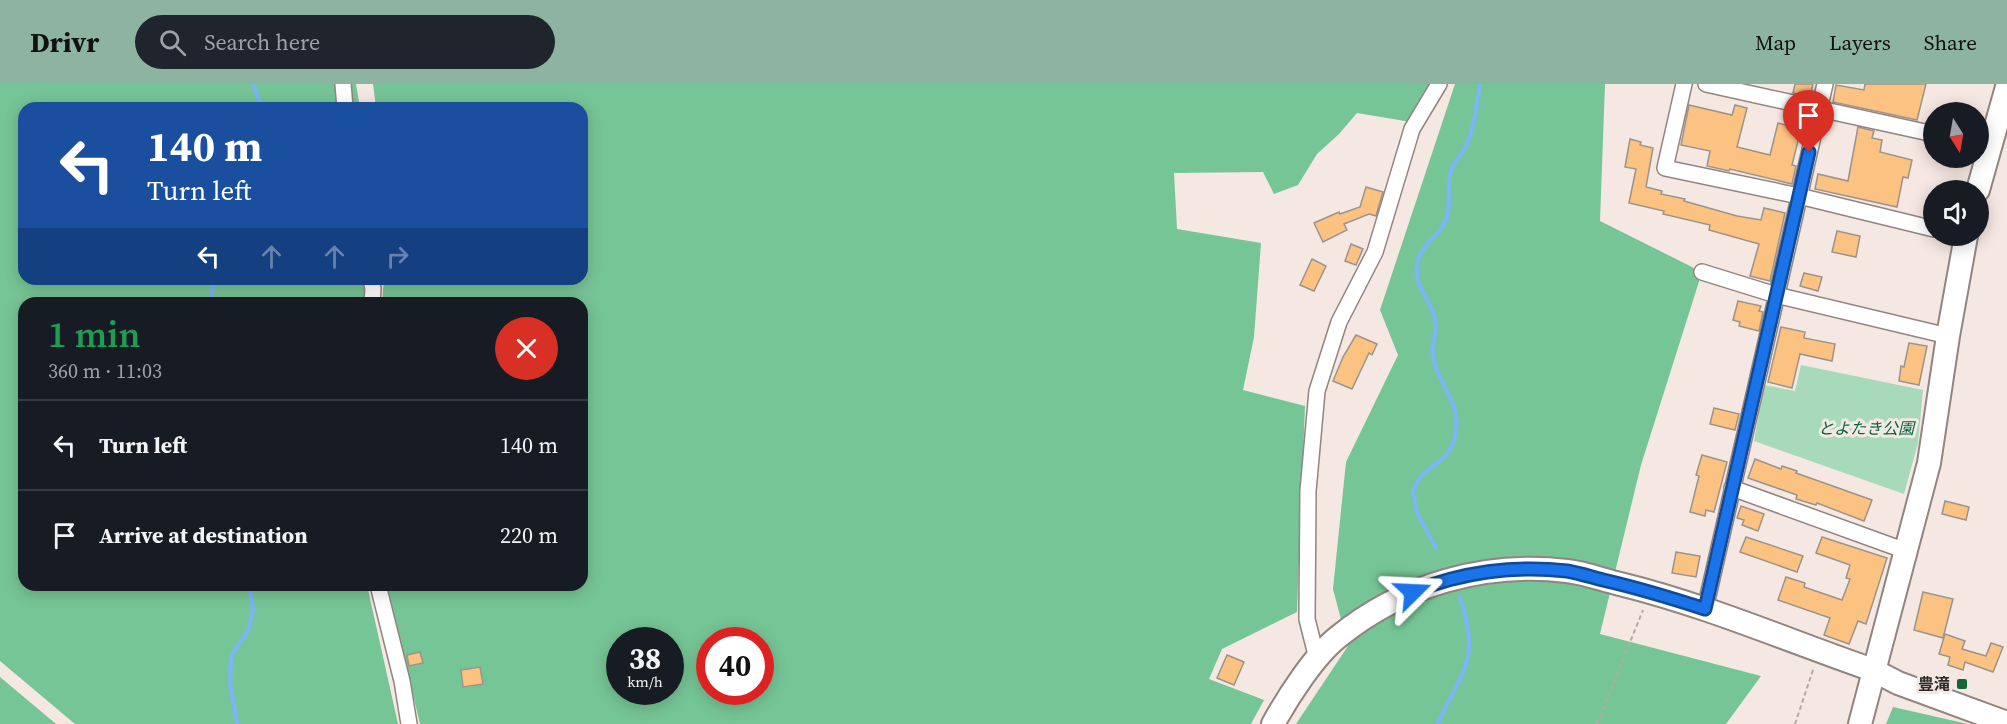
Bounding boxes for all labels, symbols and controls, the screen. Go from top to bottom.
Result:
search box [135,15,555,69]
text: Drivr [30,23,99,61]
icon: search [156,26,189,59]
text: Search here [204,27,320,57]
text: Map [1755,28,1796,57]
text: Layers [1829,28,1891,57]
text: Share [1924,28,1977,57]
pin [1783,90,1834,152]
icon: arrive [1792,99,1825,132]
north arrow [1923,102,1989,168]
map controls [1923,102,1989,246]
text: 140 m [147,117,262,175]
icon: left [48,126,126,204]
text: Turn left [147,172,251,209]
button: sound [1923,180,1989,246]
icon: left [192,240,225,273]
icon: ahead [255,240,288,273]
icon: ahead [318,240,351,273]
icon: right [381,240,414,273]
text: 1 min [48,310,140,359]
button: close [495,317,558,380]
text: 360 m · 11:03 [48,357,162,385]
park label: とよたき公園 [1818,417,1916,439]
icon: left [48,429,81,462]
text: Turn left [99,430,187,460]
text: 140 m [500,430,558,460]
icon: arrive [48,519,81,552]
text: Arrive at destination [99,520,308,550]
text: 220 m [500,520,558,550]
position arrow [1381,560,1445,624]
speed limit sign: 40 [696,627,774,705]
text: 38 [629,638,661,679]
text: km/h [627,671,663,692]
place label: 豊滝 [1918,673,1950,695]
marker: 豊滝 [1955,677,1969,691]

